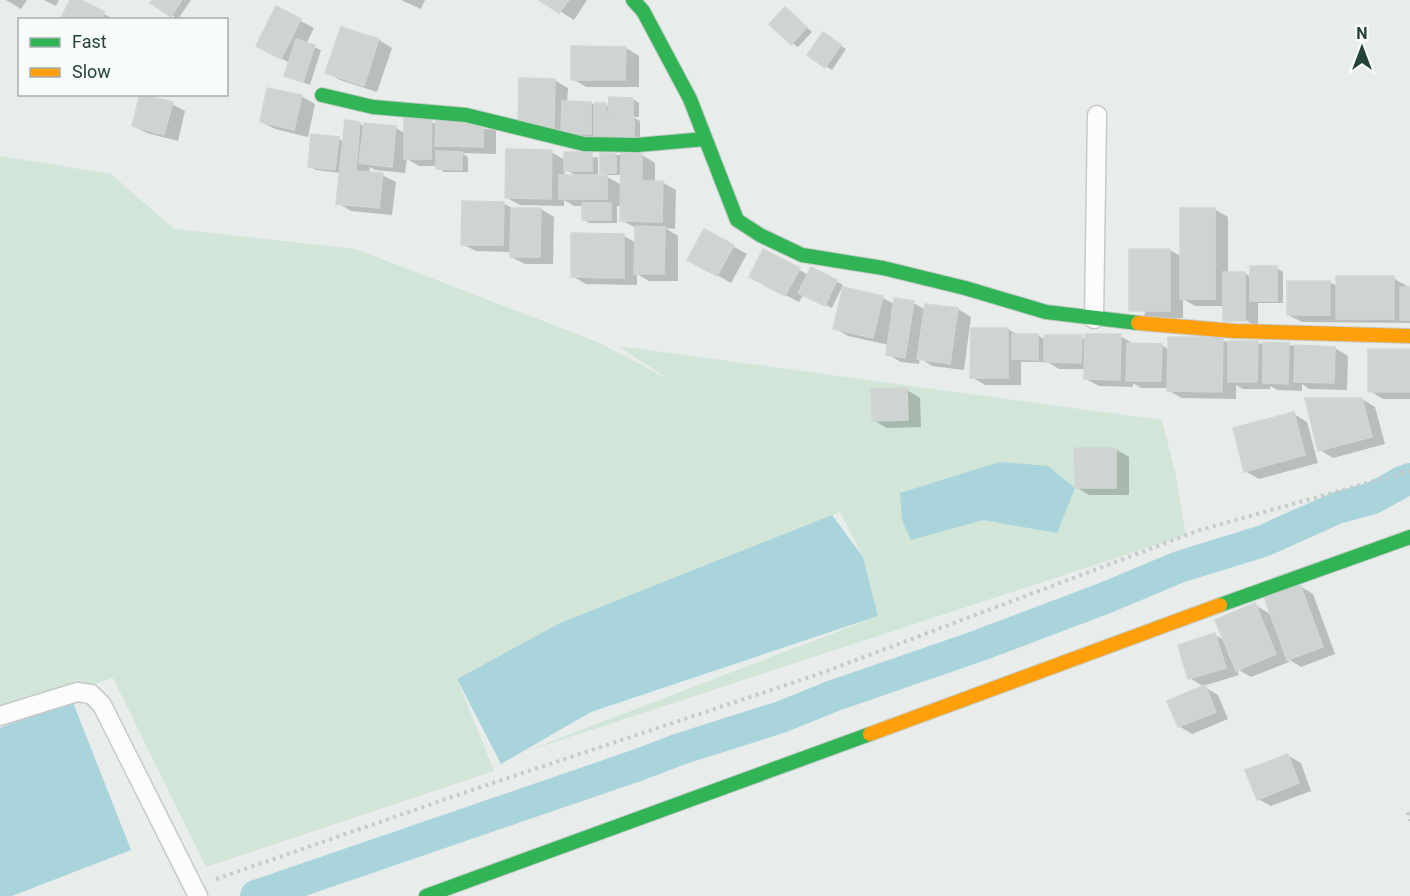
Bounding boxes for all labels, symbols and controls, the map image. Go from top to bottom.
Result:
legend [18,18,228,96]
north arrow [1332,18,1392,78]
text: N [1356,24,1368,43]
text: Fast [72,31,107,52]
text: Slow [72,61,111,82]

